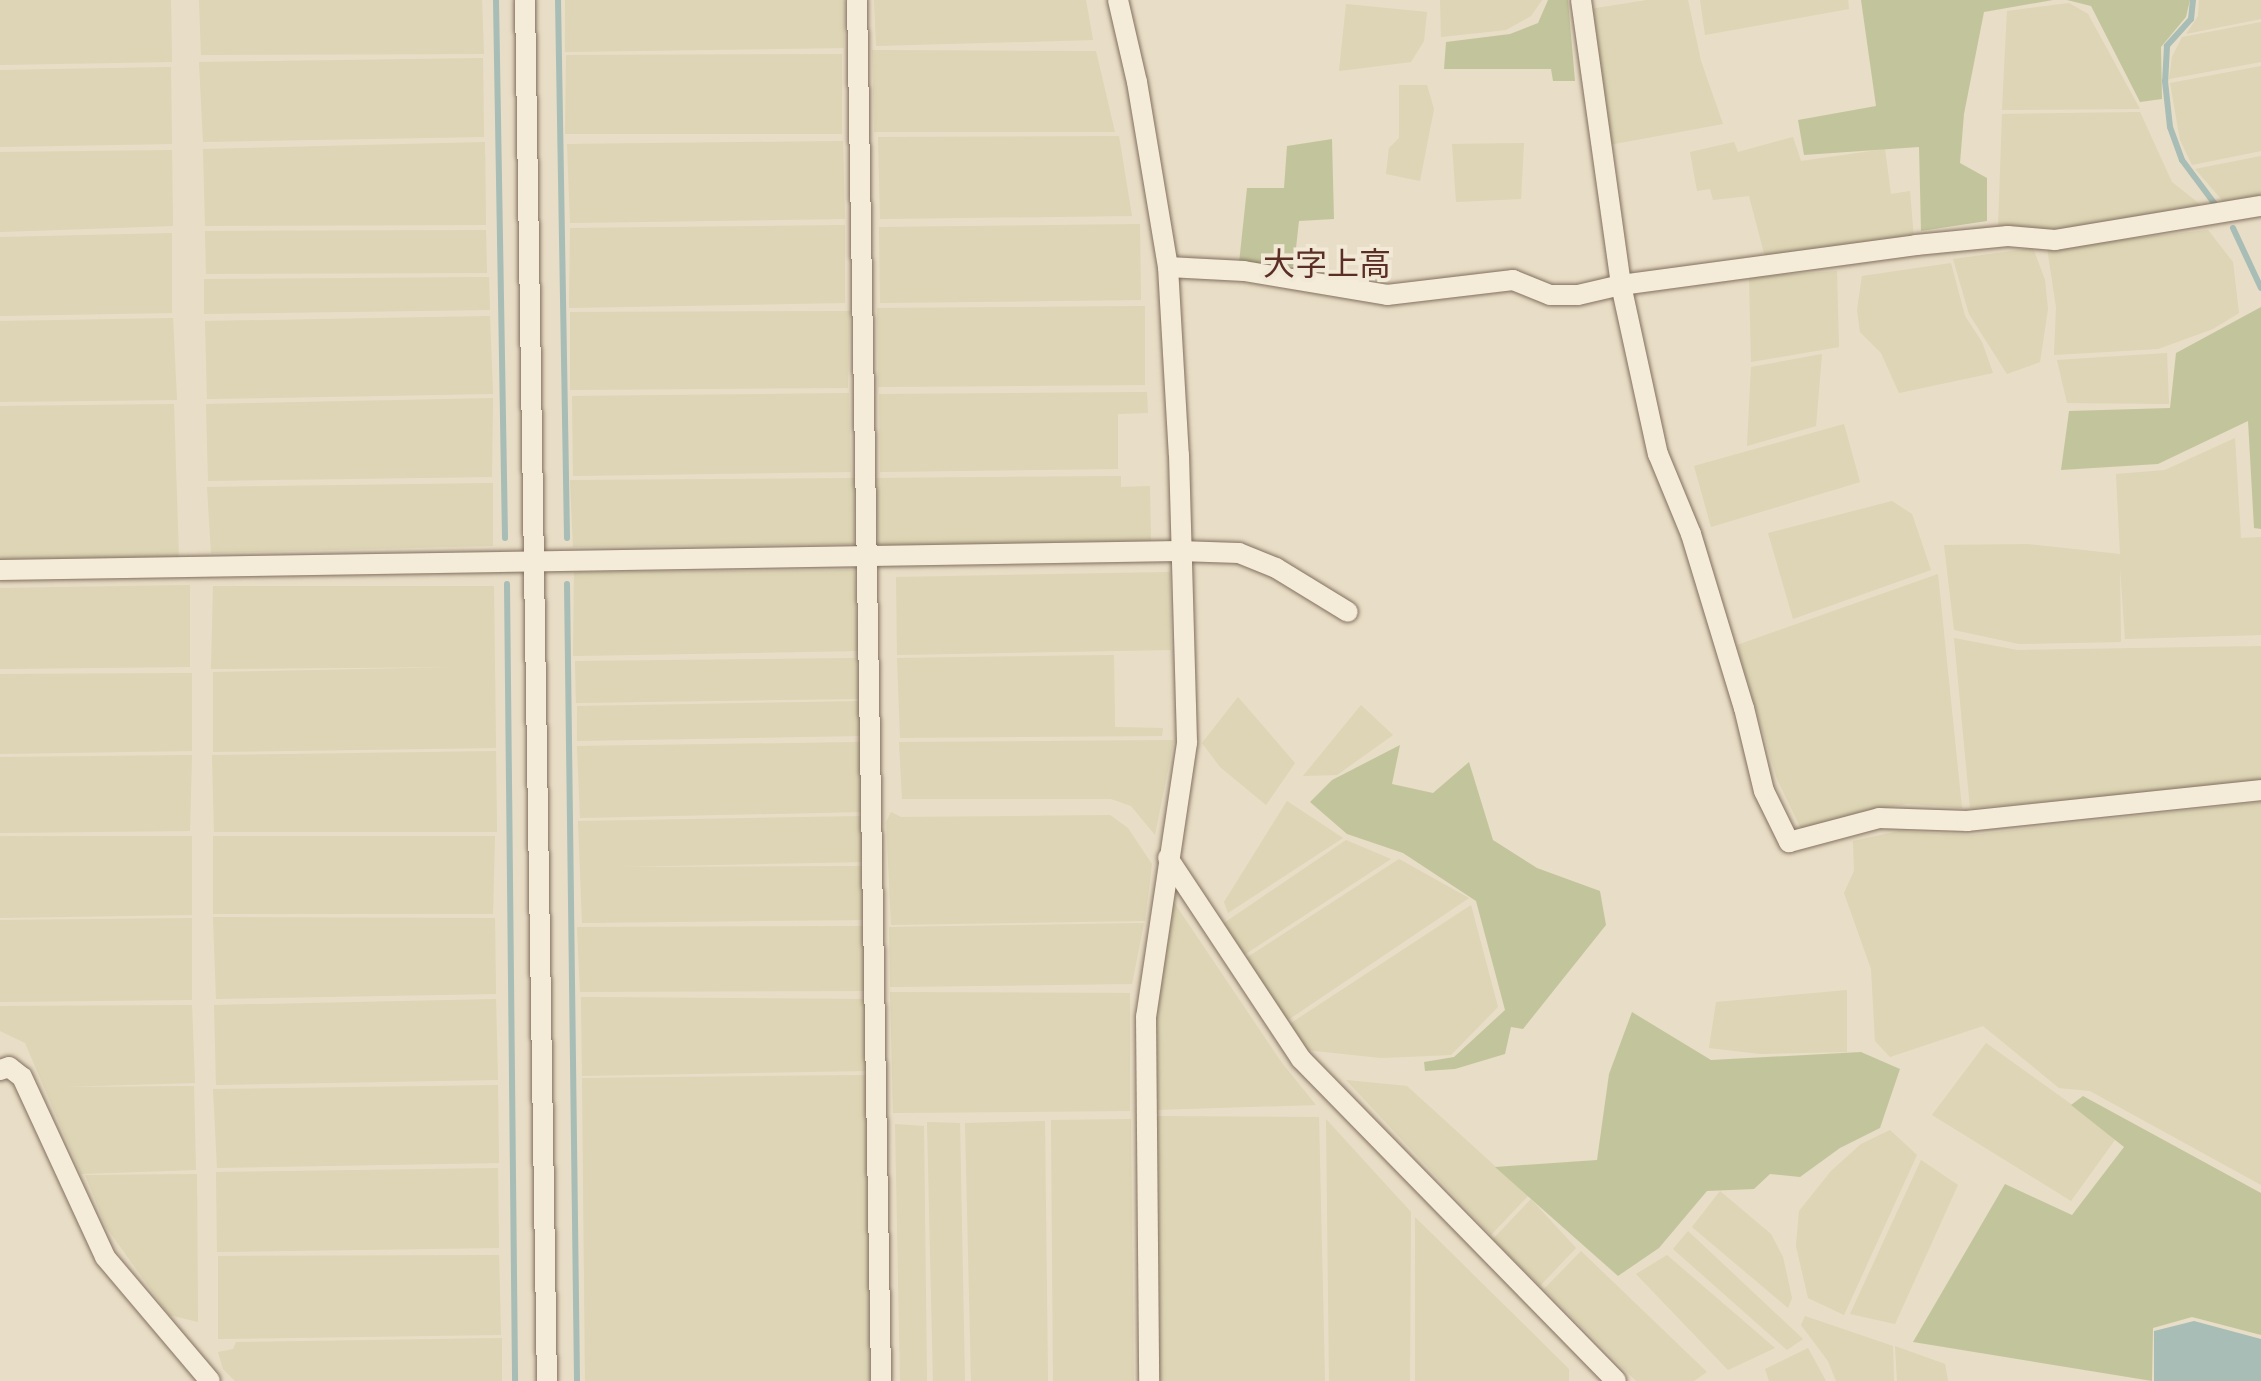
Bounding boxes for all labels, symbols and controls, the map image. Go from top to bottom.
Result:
district label: 大字上高 [1263,243,1391,281]

